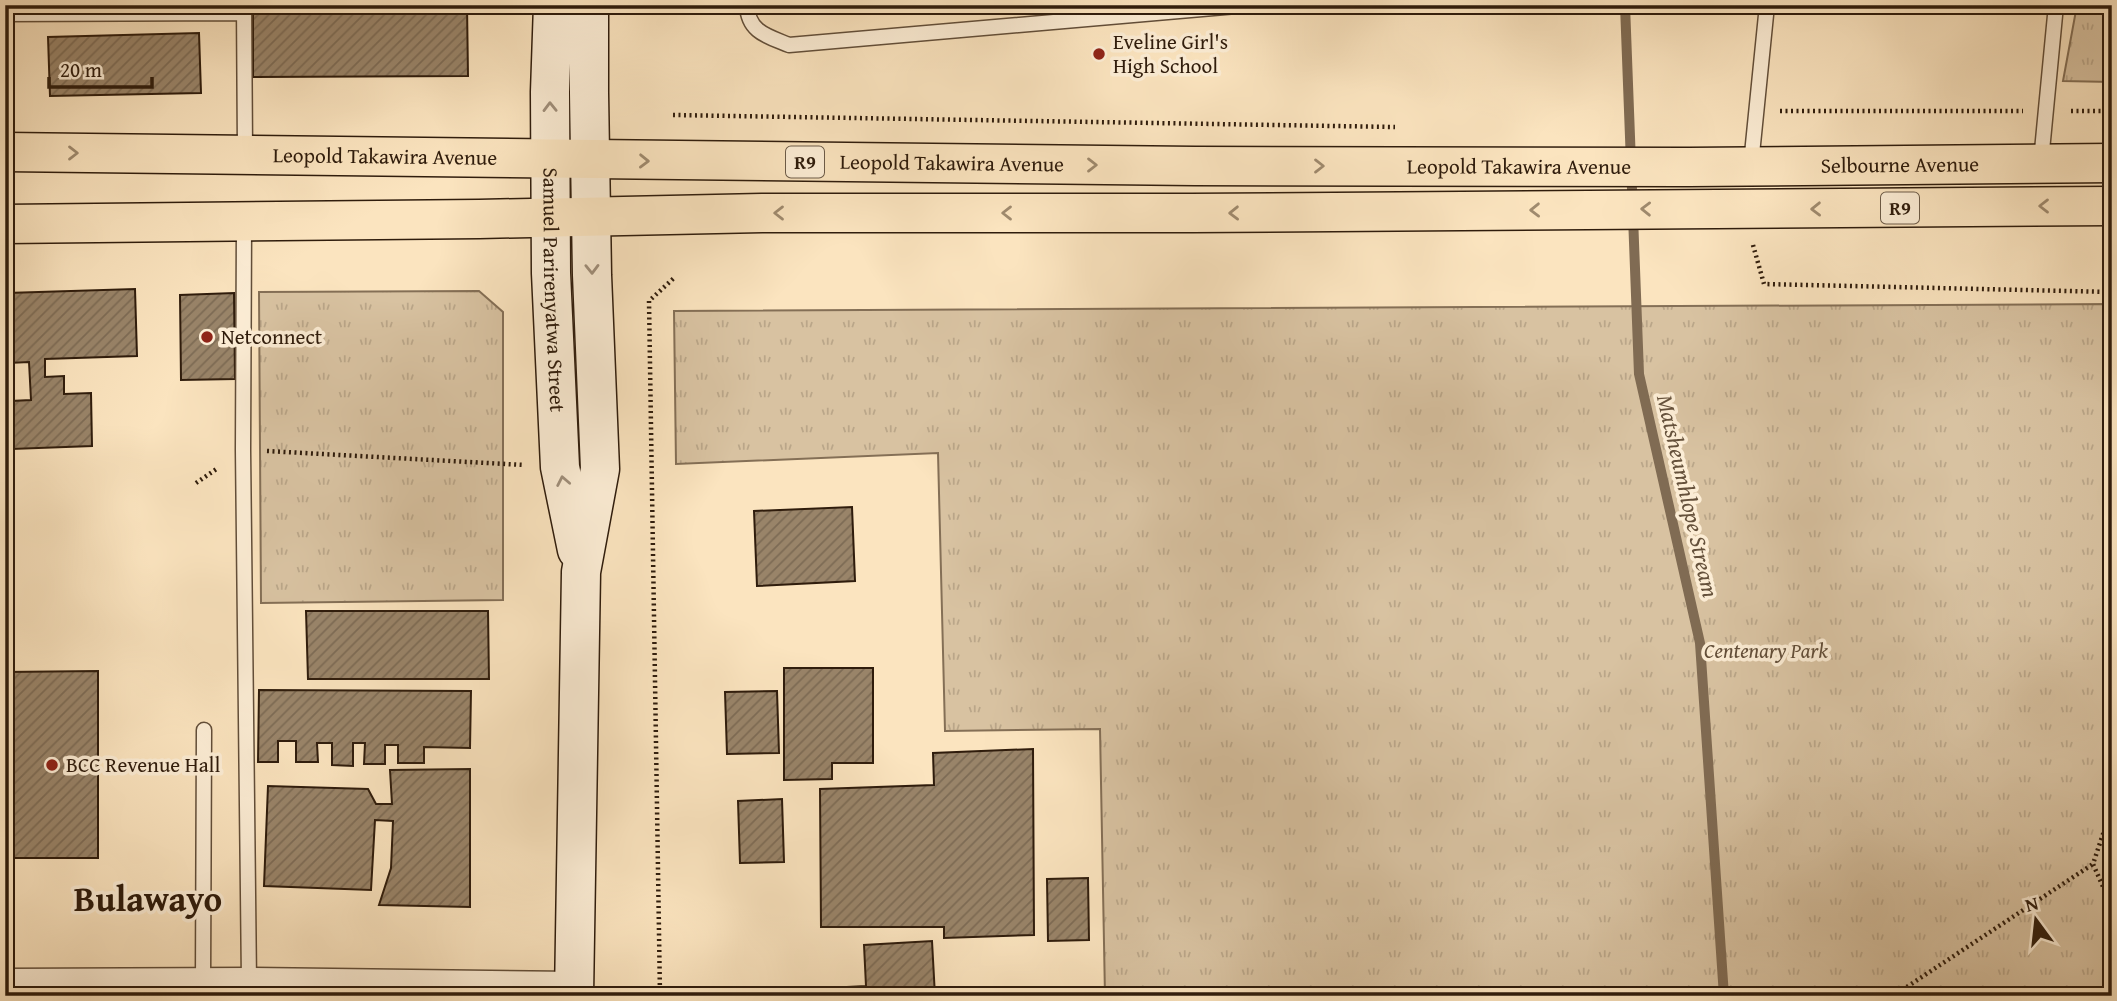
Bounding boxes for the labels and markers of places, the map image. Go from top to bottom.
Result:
place label: Eveline Girl's High School [1113,26,1228,81]
marker: Eveline Girl's High School [1091,46,1107,62]
place label: Netconnect [221,321,323,352]
marker: Netconnect [199,329,215,345]
place label: BCC Revenue Hall [66,749,220,780]
marker: BCC Revenue Hall [44,757,60,773]

